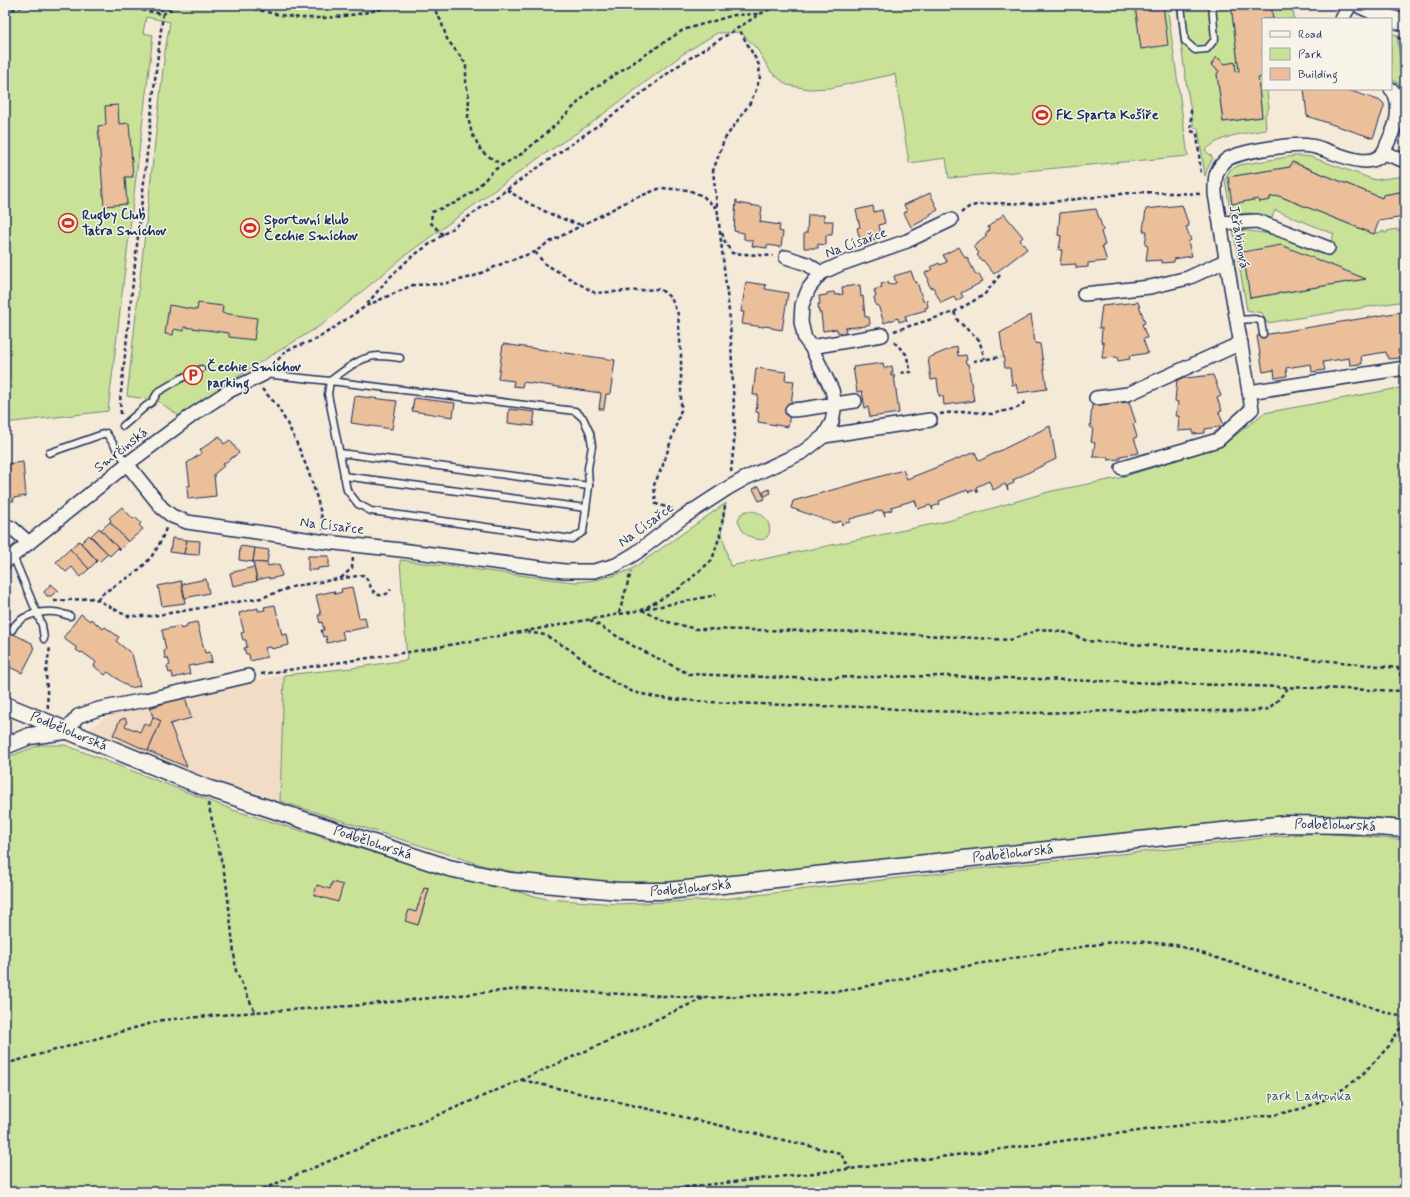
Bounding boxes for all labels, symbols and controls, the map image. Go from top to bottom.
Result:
legend [1262,18,1392,90]
text: Road [1298,27,1322,43]
text: Park [1298,47,1322,63]
text: Building [1298,67,1338,84]
sports icon: FK Sparta Košíře [1031,104,1053,126]
place label: FK Sparta Košíře [1056,106,1159,124]
street label: Jeřabinová [1225,204,1253,270]
place label: Rugby Club Tatra Smíchov [82,206,166,240]
place label: Sportovní klub Čechie Smíchov [264,211,358,245]
sports icon: Rugby Club Tatra Smíchov [57,212,79,234]
sports icon: Sportovní klub Čechie Smíchov [239,217,261,239]
street label: Na Císařce [823,223,889,262]
place label: Čechie Smíchov parking [207,358,301,395]
parking icon: Čechie Smíchov parking [182,364,204,386]
street label: Smrčinská [90,423,152,477]
street label: Na Císařce [615,499,677,551]
street label: Na Císařce [299,513,365,539]
street label: Podbělohorská [28,707,110,755]
street label: Podbělohorská [1294,815,1377,836]
street label: Podbělohorská [331,821,414,864]
street label: Podbělohorská [971,840,1054,867]
street label: Podbělohorská [650,875,732,900]
park label: park Ladronka [1266,1087,1352,1105]

